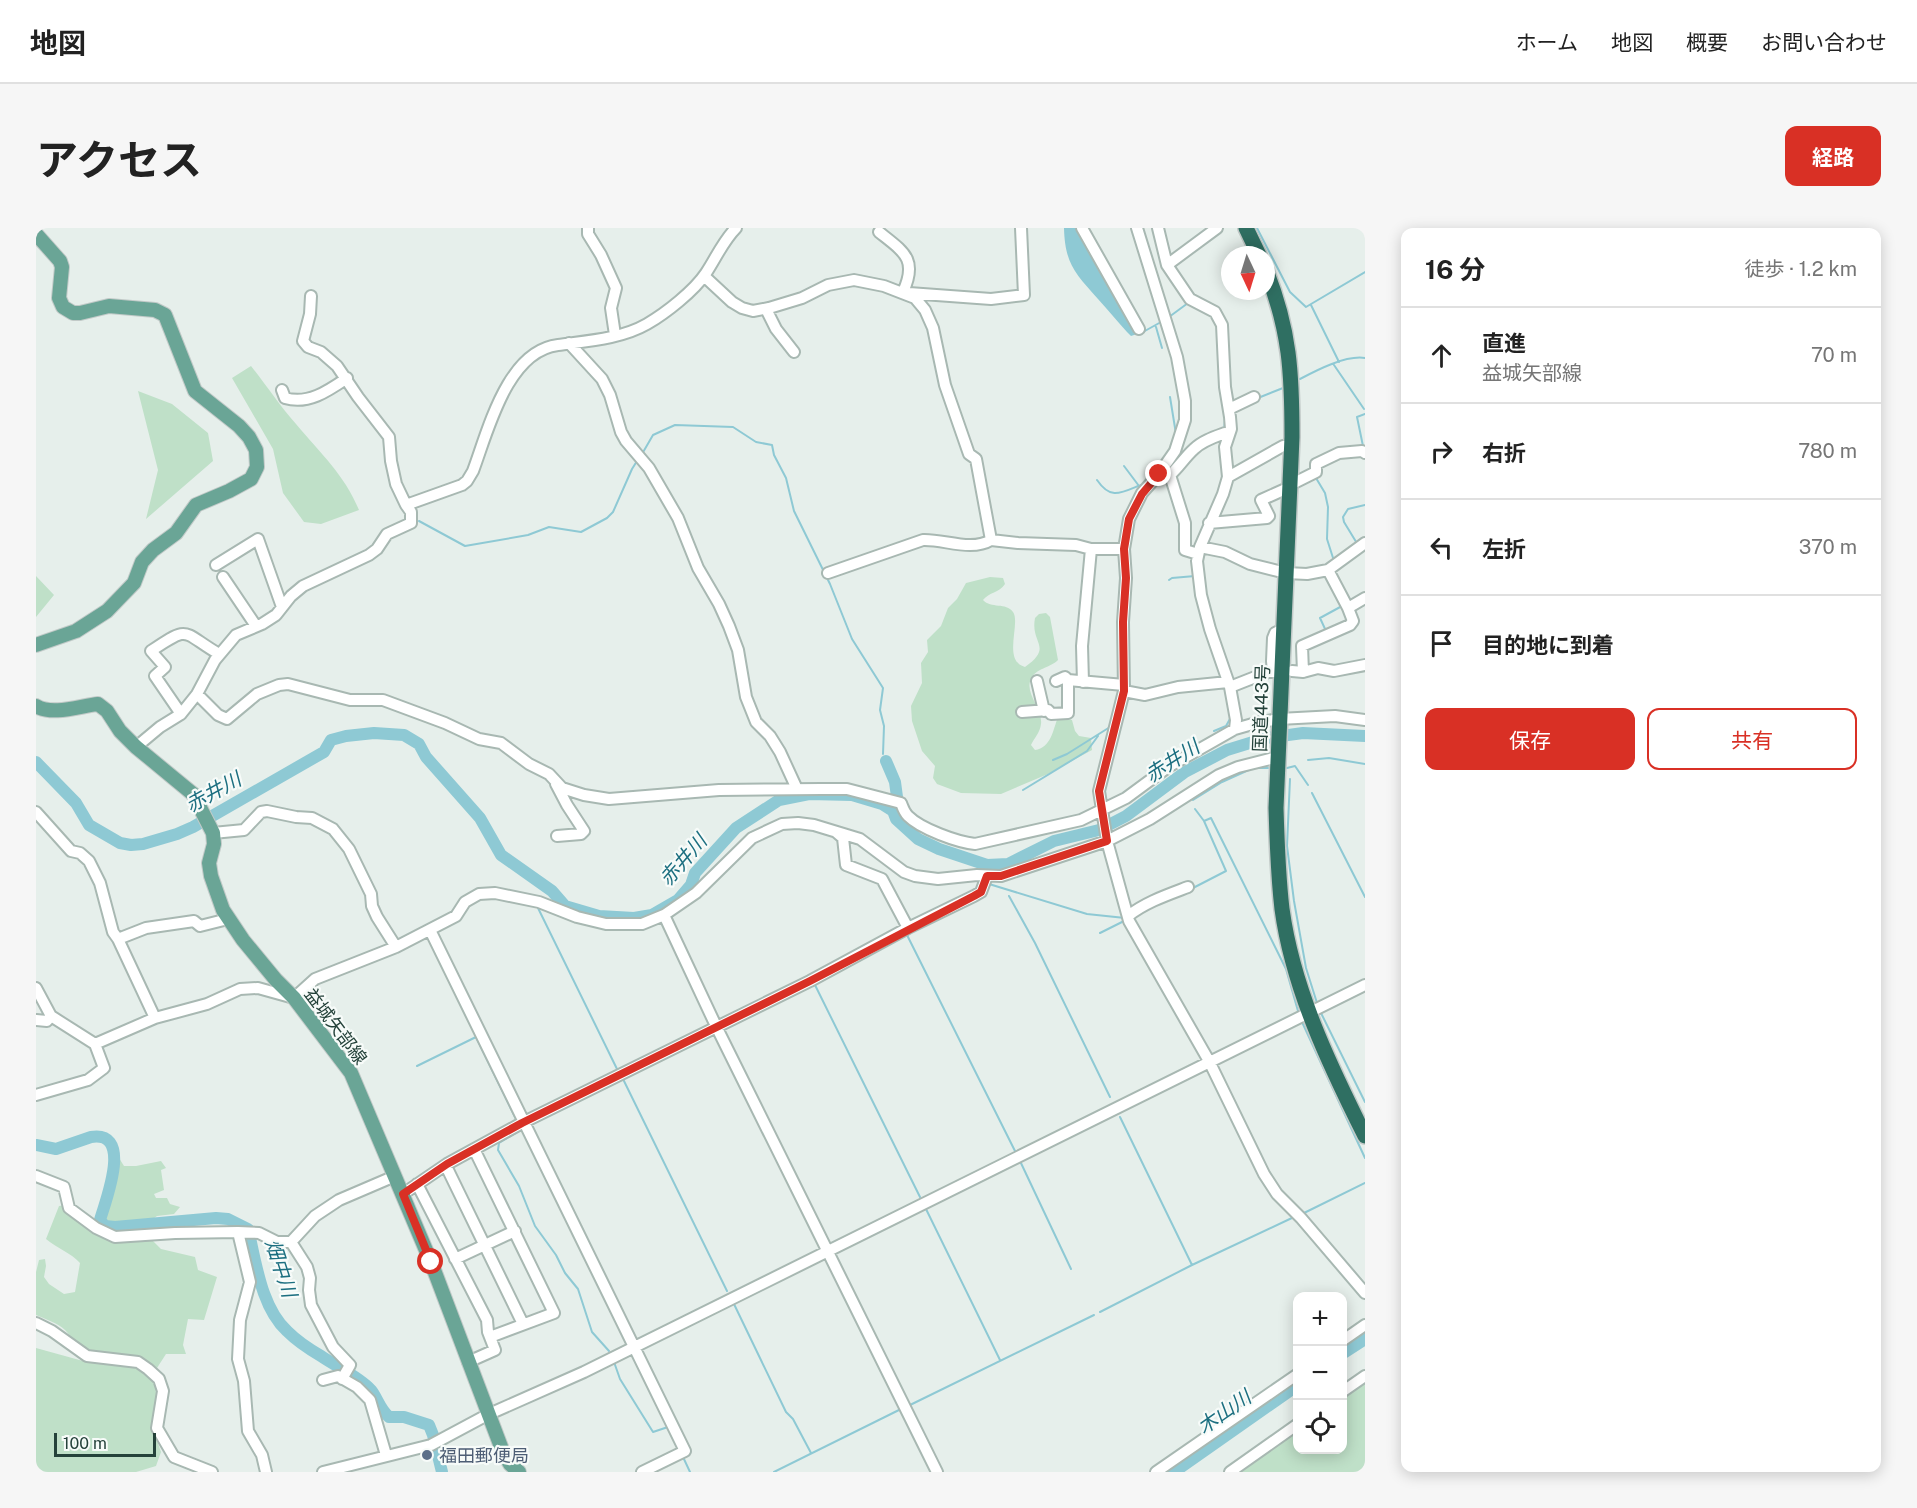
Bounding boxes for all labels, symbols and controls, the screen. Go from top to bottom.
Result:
text: 地図 [30,26,86,59]
text: ホーム [1516,30,1578,55]
text: 地図 [1611,30,1653,55]
text: 概要 [1686,30,1728,55]
text: お問い合わせ [1761,30,1887,55]
button: 経路 [1785,126,1881,186]
text: アクセス [36,135,202,184]
north arrow [1221,246,1275,300]
text: 16 分 [1425,254,1485,285]
text: 徒歩 · 1.2 km [1744,257,1857,281]
text: 直進 [1482,330,1526,356]
icon: ahead [1425,339,1458,372]
text: 70 m [1811,343,1857,367]
text: 益城矢部線 [1482,361,1582,385]
icon: right [1425,435,1458,468]
text: 780 m [1798,439,1857,463]
text: 右折 [1482,440,1526,466]
route end [1145,460,1171,486]
icon: left [1425,531,1458,564]
text: 370 m [1799,535,1857,559]
text: 左折 [1482,536,1526,562]
icon: arrive [1425,627,1458,660]
text: 目的地に到着 [1482,632,1614,658]
street label: 国道443号 [1249,664,1273,752]
button: 保存 [1425,708,1635,770]
button: 共有 [1647,708,1857,770]
water label: 赤井川 [1140,734,1205,787]
water label: 赤井川 [181,766,247,817]
water label: 赤井川 [654,828,713,891]
street label: 益城矢部線 [301,984,371,1068]
water label: 畑中川 [260,1236,302,1302]
route start [417,1248,443,1274]
map controls [1293,1292,1347,1454]
button: + [1293,1292,1347,1346]
button: − [1293,1346,1347,1400]
water label: 木山川 [1193,1384,1257,1439]
button: locate [1293,1400,1347,1454]
scale bar [54,1430,156,1458]
text: 100 m [63,1434,107,1453]
place label: 福田郵便局 [439,1445,529,1466]
marker: 福田郵便局 [420,1448,434,1462]

